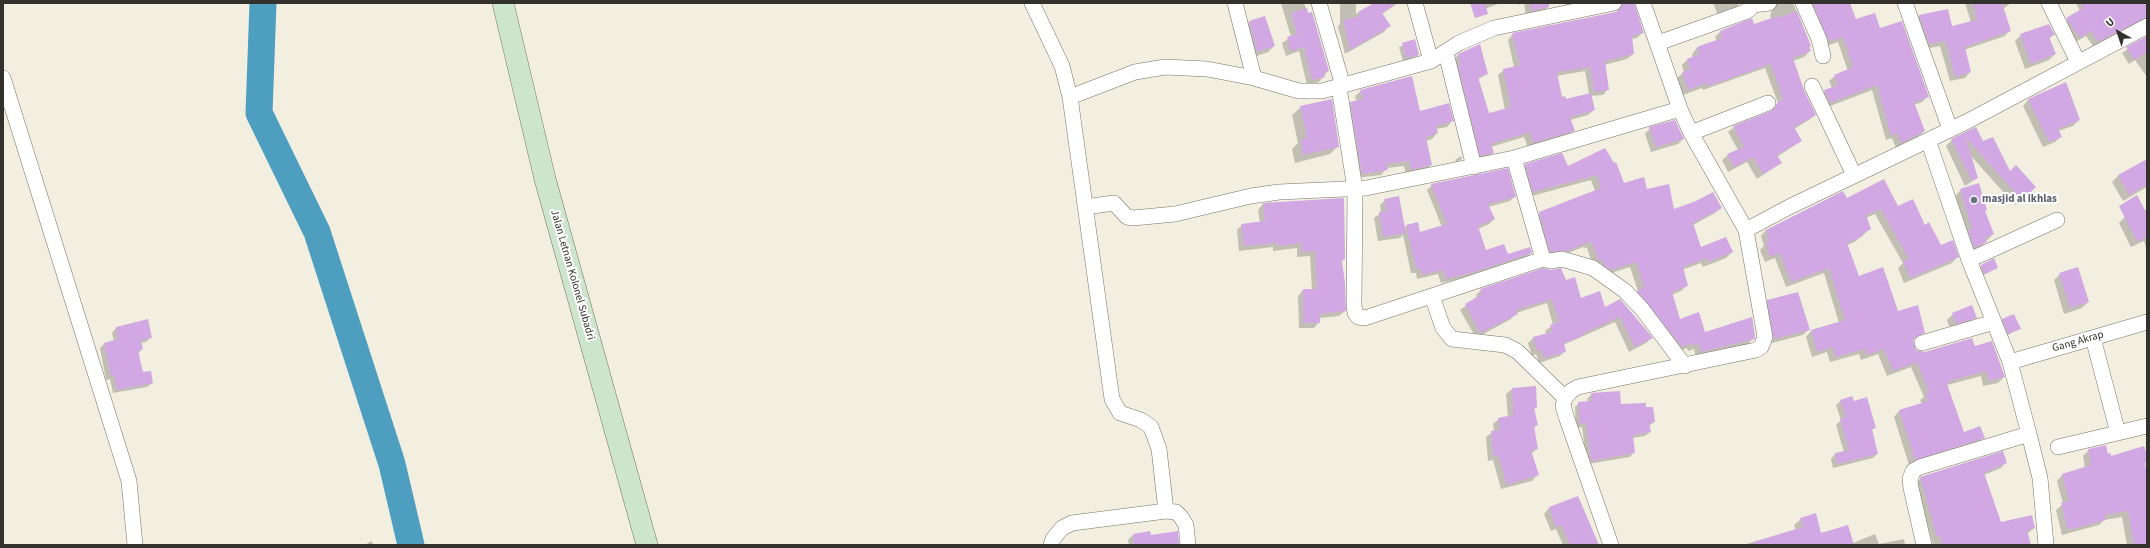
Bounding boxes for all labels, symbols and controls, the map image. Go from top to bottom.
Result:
north arrow [2098,12,2138,52]
text: U [2102,14,2118,31]
place label: masjid al ikhlas [1982,193,2057,207]
marker: masjid al ikhlas [1969,195,1979,205]
street label: Jalan Letnan Kolonel Subadri [547,208,597,342]
street label: Gang Akrap [2051,328,2105,356]

